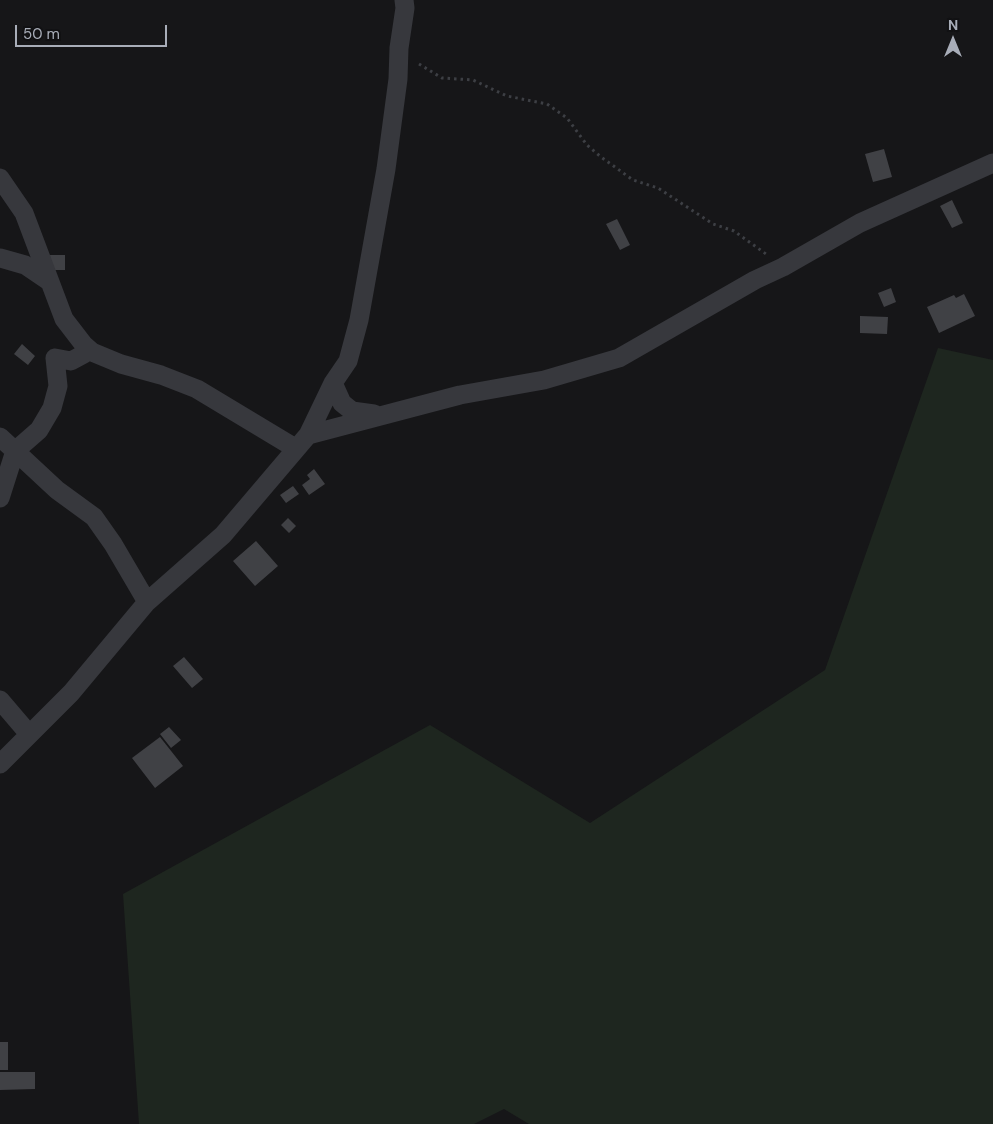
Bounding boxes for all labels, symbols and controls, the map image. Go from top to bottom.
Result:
scale bar [18,15,170,47]
north arrow [928,15,978,65]
text: N [948,16,958,34]
text: 50 m [23,24,60,44]

